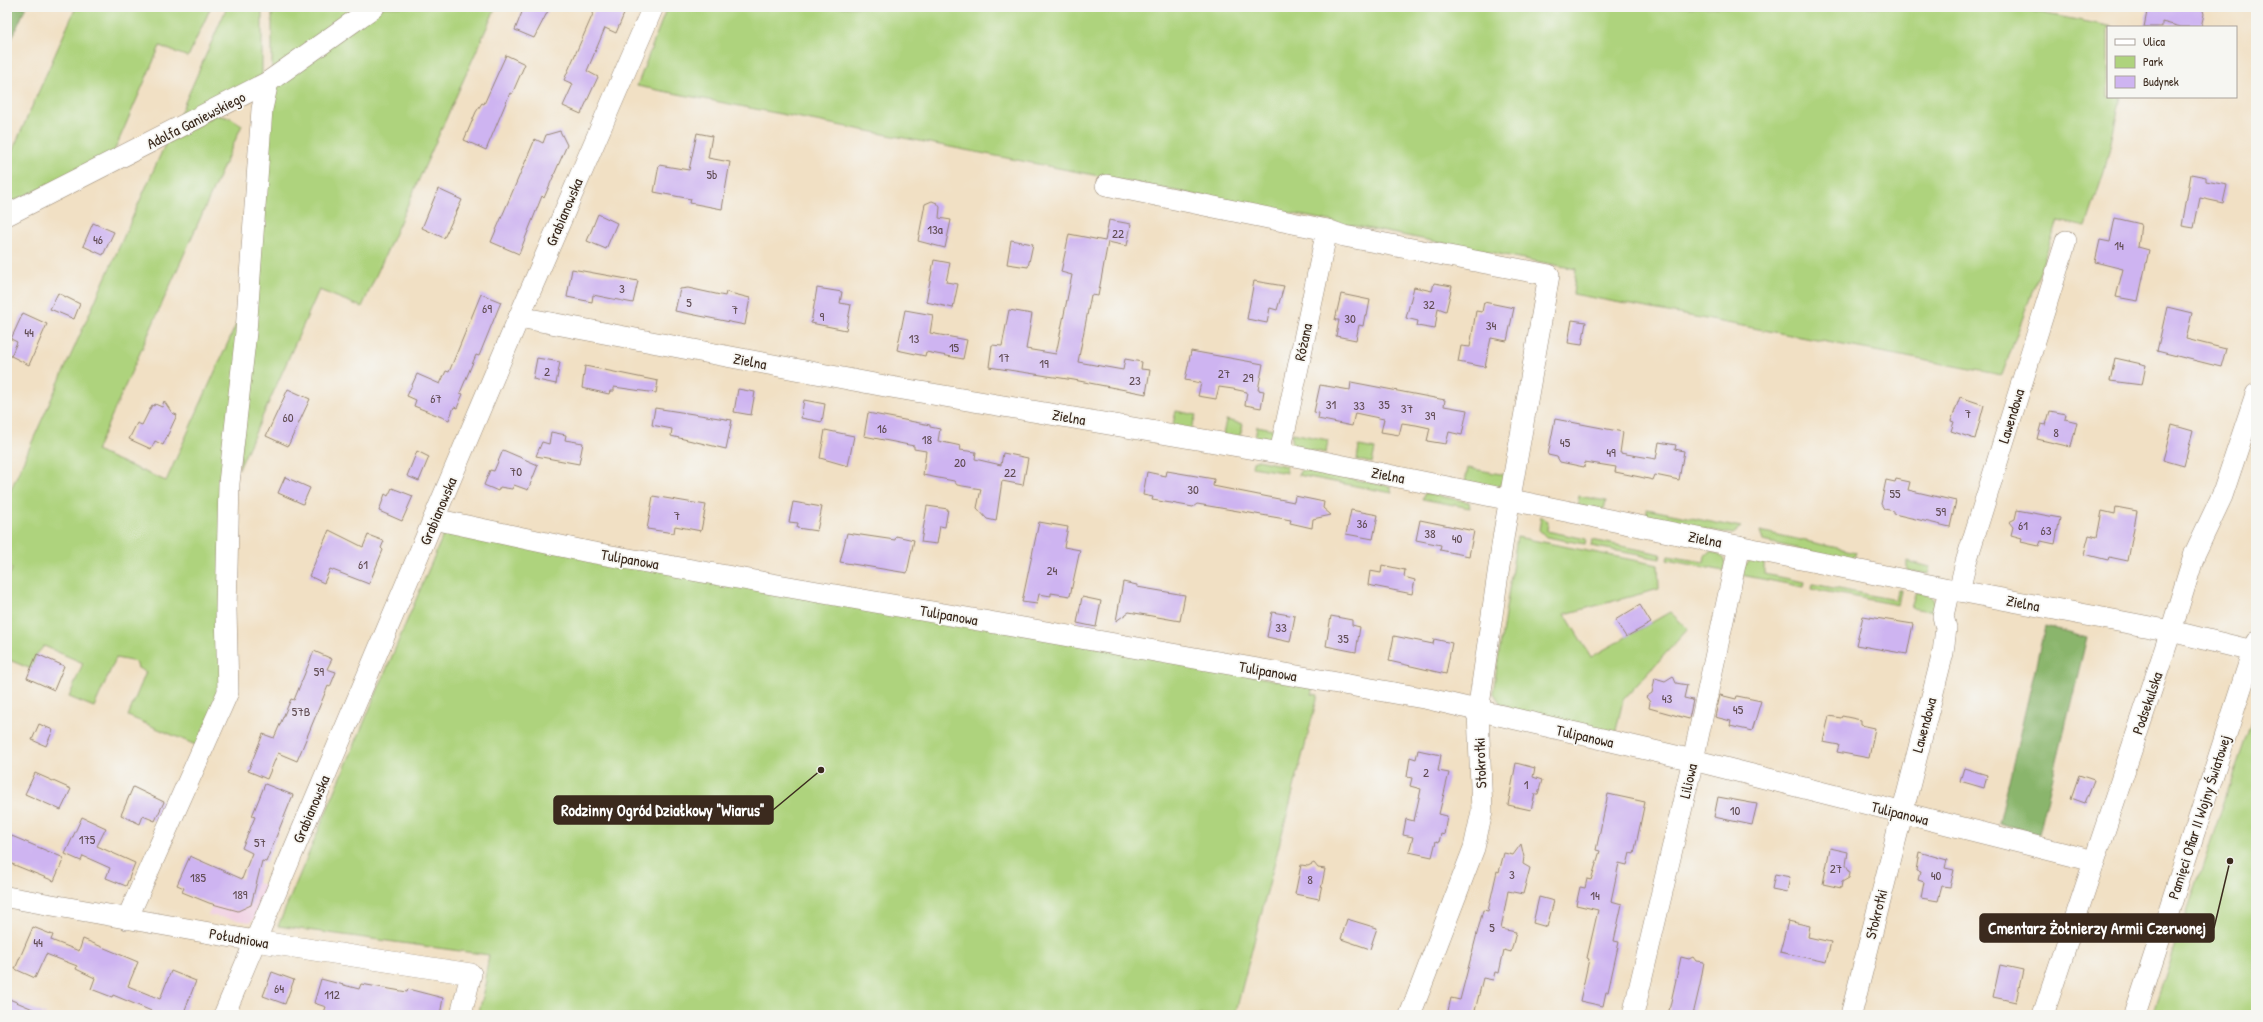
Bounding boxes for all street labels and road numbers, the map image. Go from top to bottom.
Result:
street label: Adolfa Ganiewskiego [143,86,249,154]
street label: Grabianowska [540,175,588,249]
street label: Różana [1289,321,1317,363]
street label: Zielna [732,347,769,375]
street label: Lawendowa [1993,386,2029,446]
street label: Zielna [1051,404,1087,430]
street label: Zielna [1370,461,1407,489]
street label: Grabianowska [414,474,462,548]
street label: Zielna [1687,525,1724,553]
street label: Tulipanowa [599,544,661,574]
street label: Zielna [2005,589,2042,617]
street label: Tulipanowa [918,600,980,630]
street label: Tulipanowa [1237,656,1299,686]
street label: Podsekulska [2126,669,2168,737]
street label: Lawendowa [1907,695,1941,755]
street label: Tulipanowa [1554,719,1616,753]
street label: Pamięci Ofiar II Wojny Światowej [2163,732,2235,902]
street label: Stokrotki [1469,737,1491,789]
street label: Liliowa [1674,761,1702,800]
street label: Grabianowska [287,772,335,846]
street label: Tulipanowa [1869,796,1931,830]
street label: Stokrotki [1860,887,1892,941]
street label: Południowa [208,922,270,954]

